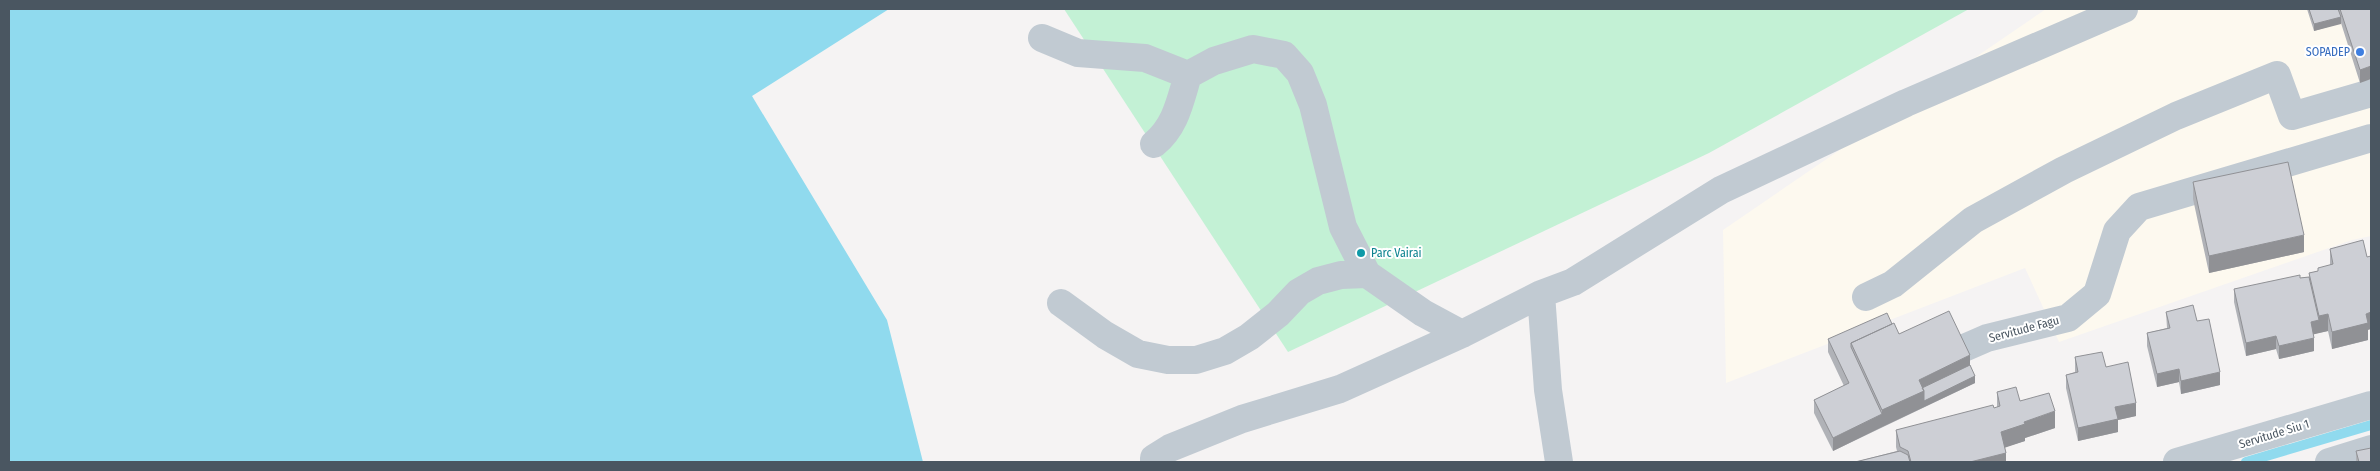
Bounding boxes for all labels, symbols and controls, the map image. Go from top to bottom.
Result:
place label: SOPADEP [2306,45,2350,59]
marker: SOPADEP [2354,46,2366,58]
place label: Parc Vairai [1371,246,1422,260]
marker: Parc Vairai [1355,247,1367,259]
street label: Servitude Fagu [1987,313,2061,345]
street label: Servitude Siu 1 [2237,417,2311,451]

